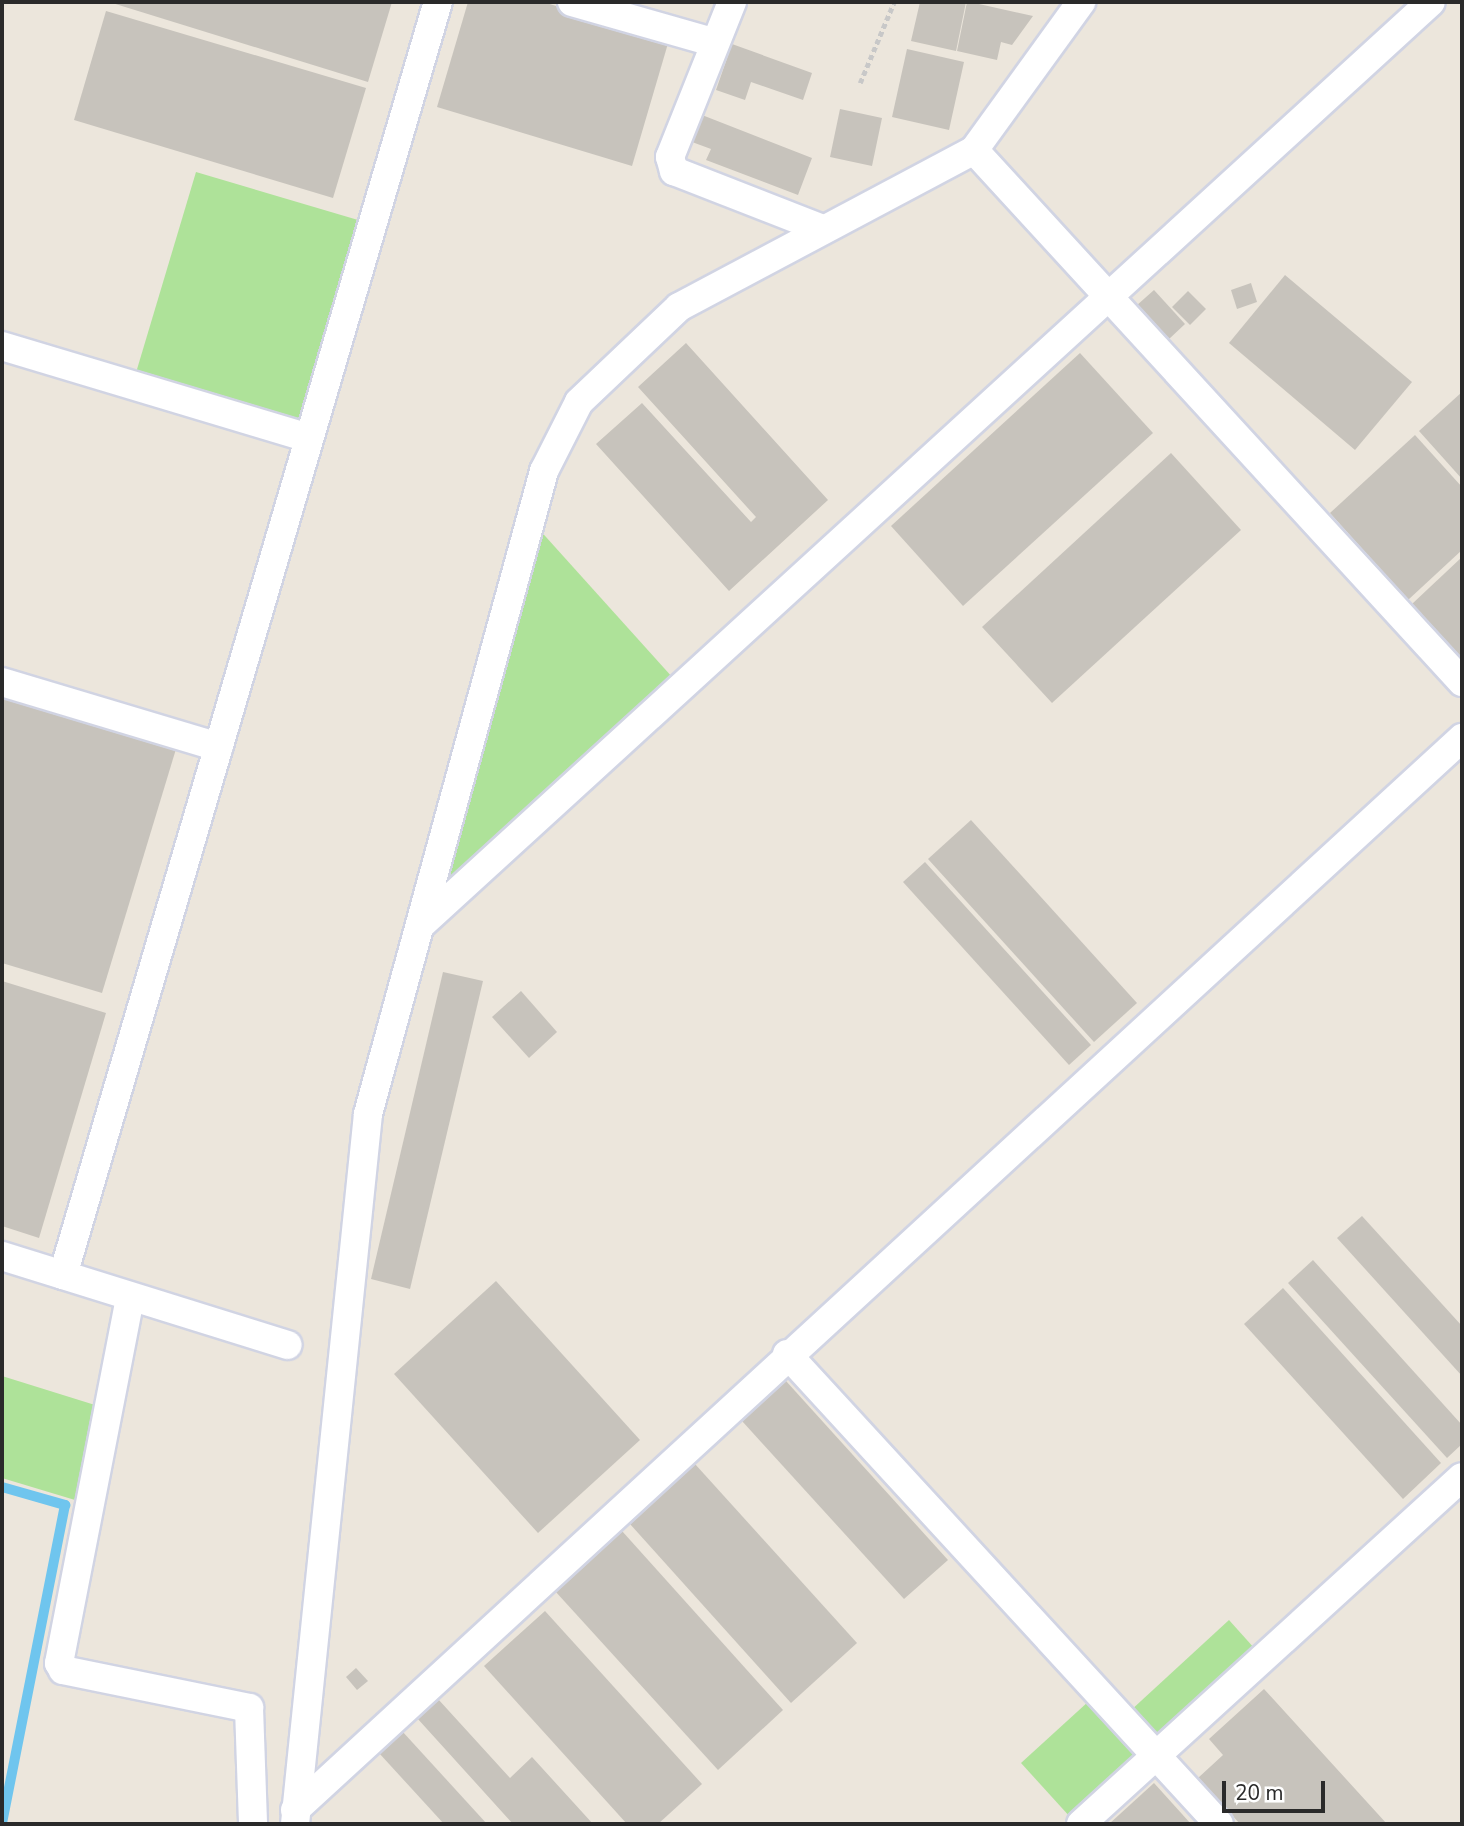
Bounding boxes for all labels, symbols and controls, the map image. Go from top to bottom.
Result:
scale bar [1226,1766,1329,1810]
text: 20 m [1235,1779,1284,1807]

